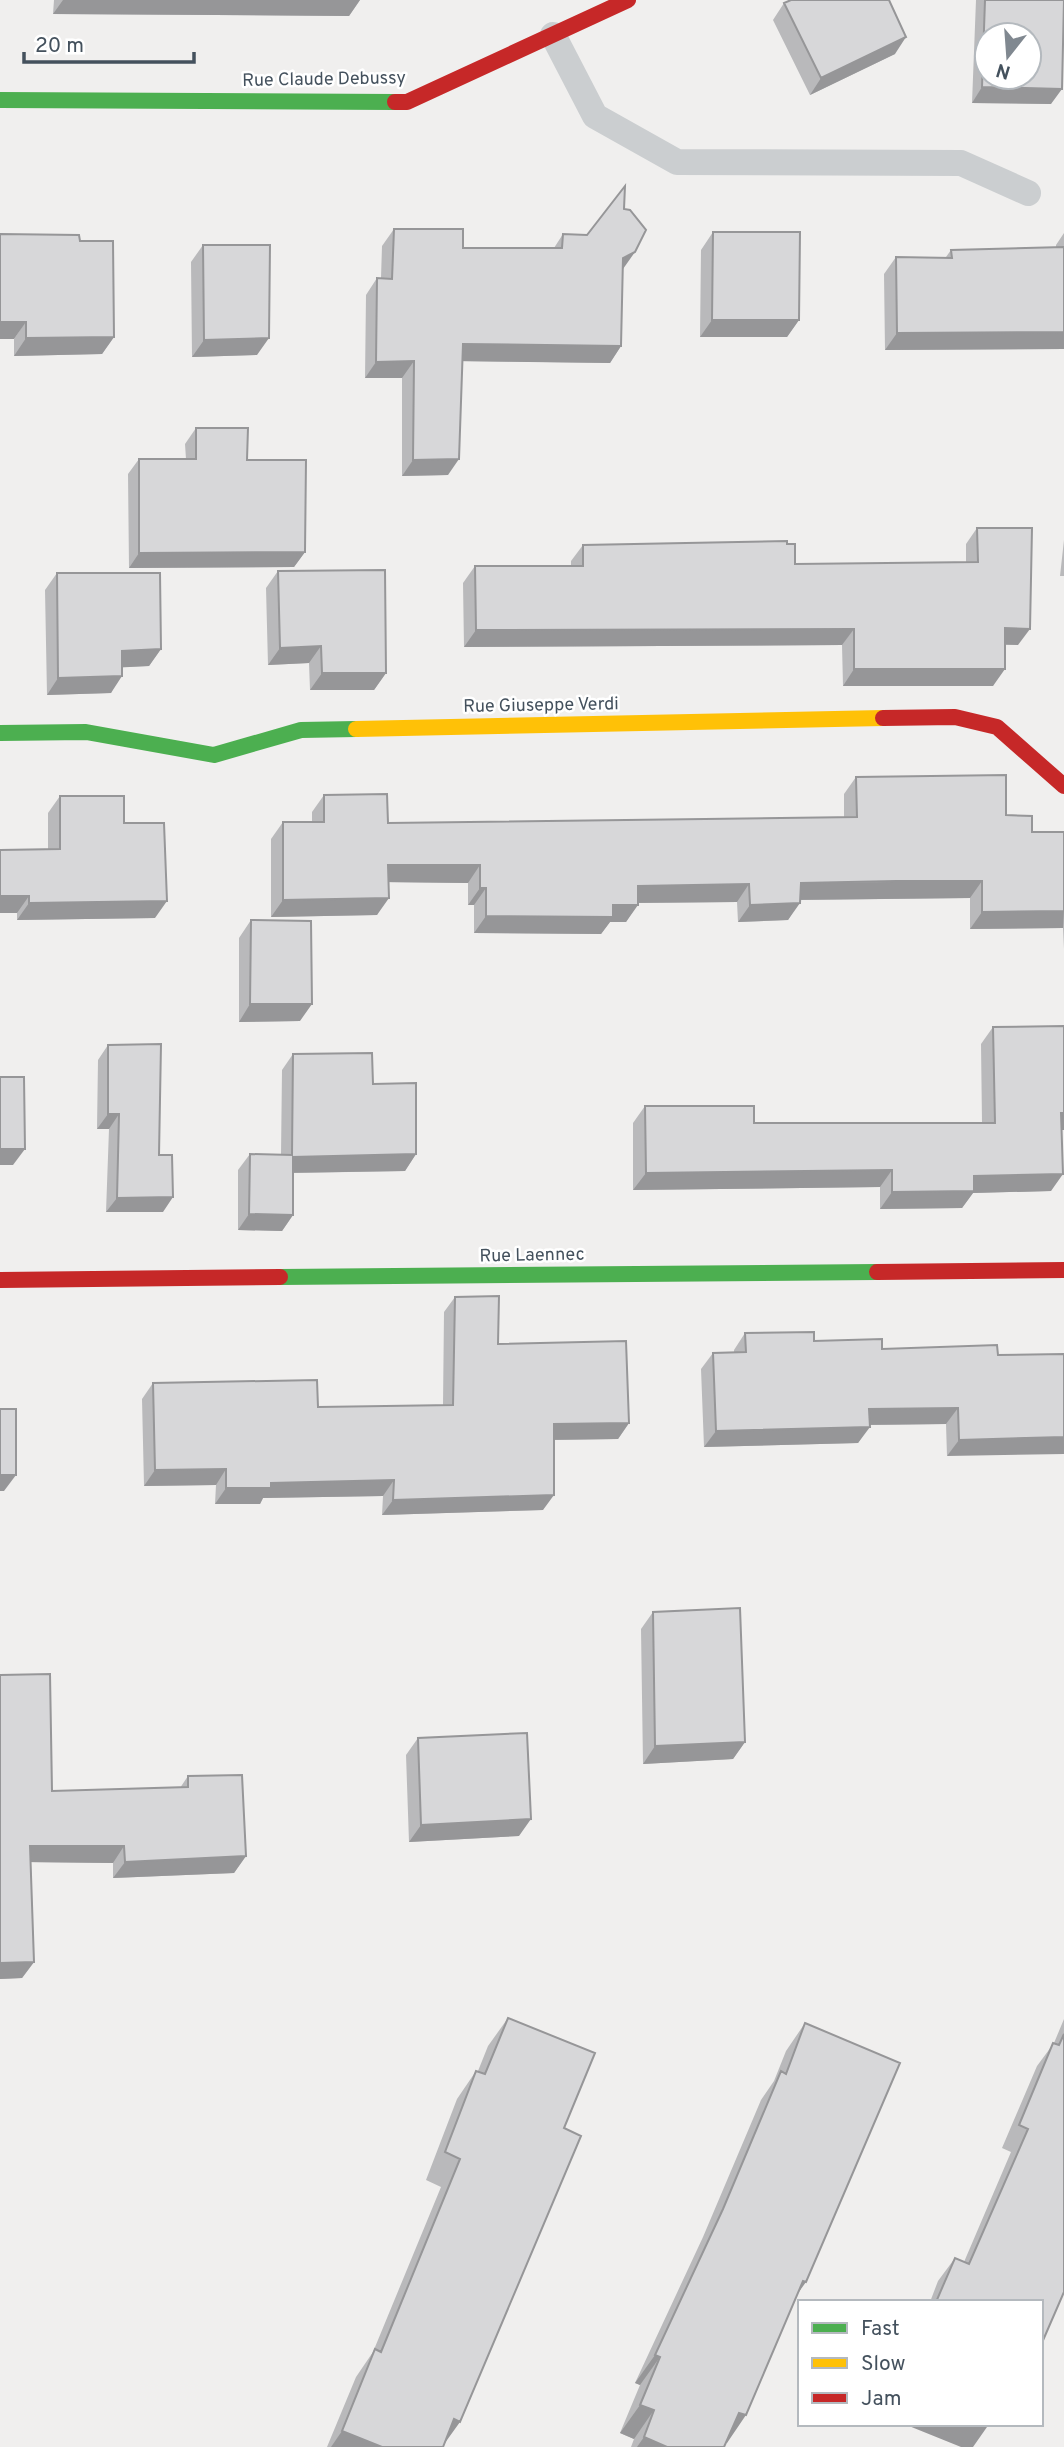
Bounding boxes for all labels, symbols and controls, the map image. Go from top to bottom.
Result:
scale bar [24,21,194,65]
north arrow [973,21,1043,91]
text: 20 m [35,33,84,60]
text: N [994,57,1014,84]
street label: Rue Claude Debussy [242,67,406,93]
street label: Rue Giuseppe Verdi [463,693,619,719]
street label: Rue Laennec [479,1244,585,1268]
legend [798,2300,1043,2426]
text: Fast [861,2316,900,2343]
text: Slow [861,2351,906,2378]
text: Jam [861,2386,902,2413]

